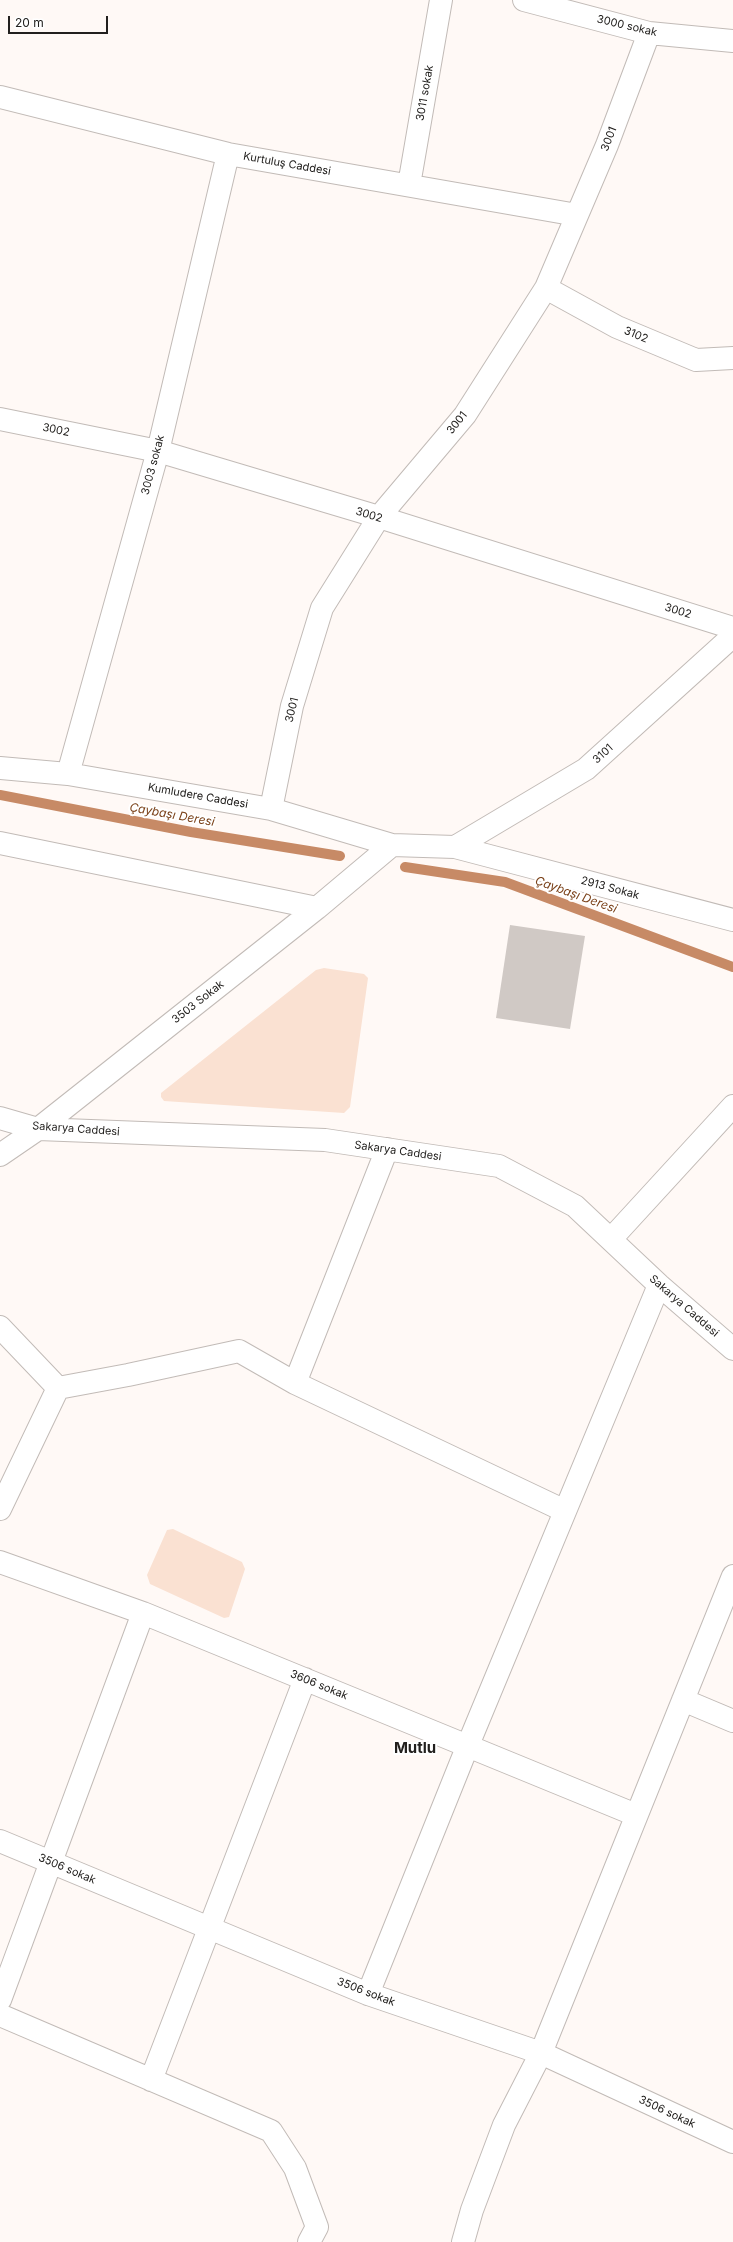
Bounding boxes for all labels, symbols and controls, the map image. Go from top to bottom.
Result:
scale bar [10,8,110,34]
street label: 3000 sokak [596,13,658,39]
text: 20 m [15,15,44,30]
street label: 3011 sokak [414,64,436,122]
street label: 3001 [598,125,620,153]
street label: Kurtuluş Caddesi [242,150,332,178]
street label: 3102 [622,324,650,346]
street label: 3001 [444,409,470,437]
street label: 3002 [41,421,71,439]
street label: 3003 sokak [139,434,167,496]
street label: 3002 [354,505,384,525]
street label: 3002 [663,601,693,621]
street label: 3001 [283,696,301,724]
street label: 3101 [590,742,616,766]
street label: Kumludere Caddesi [147,781,249,811]
water label: Çaybaşı Deresi [128,800,216,830]
water label: Çaybaşı Deresi [533,874,619,916]
street label: 2913 Sokak [579,874,641,902]
street label: 3503 Sokak [169,978,227,1026]
street label: Sakarya Caddesi [32,1119,120,1139]
street label: Sakarya Caddesi [354,1138,442,1164]
street label: Sakarya Caddesi [647,1272,721,1340]
street label: 3606 sokak [288,1667,350,1703]
district label: Mutlu [394,1739,436,1757]
street label: 3506 sokak [36,1851,98,1887]
street label: 3506 sokak [335,1975,397,2009]
street label: 3506 sokak [637,2093,697,2131]

